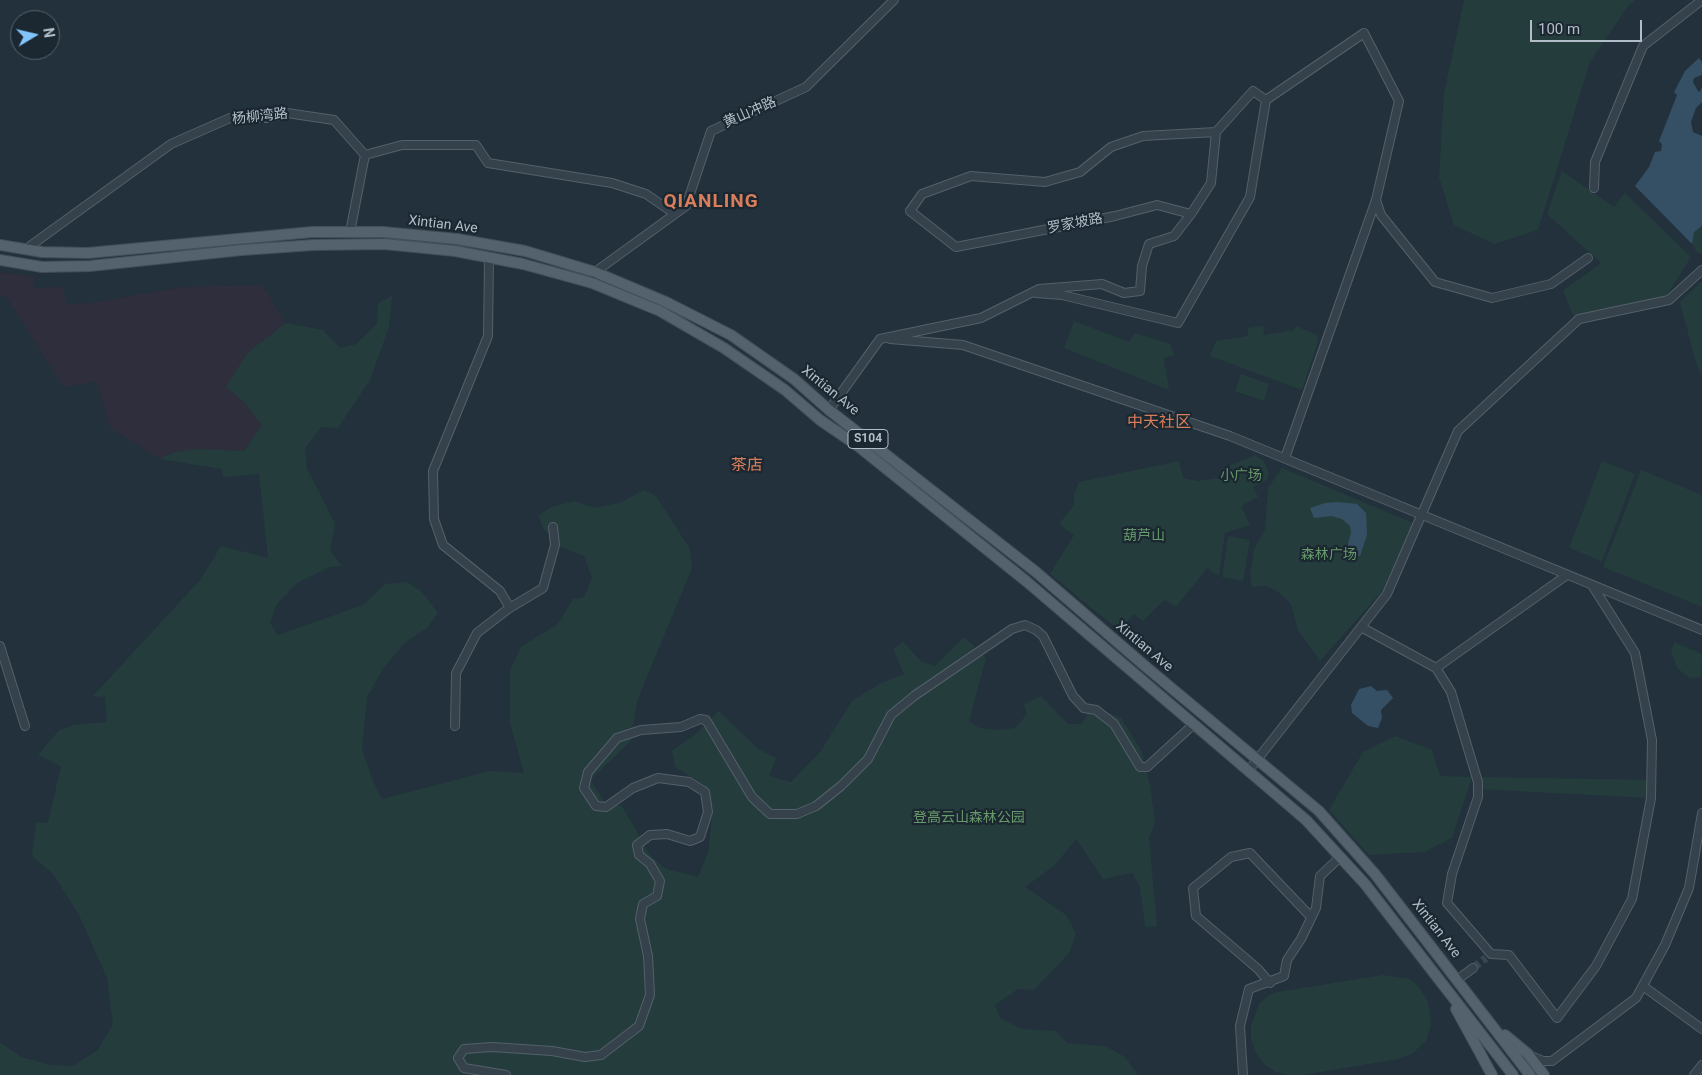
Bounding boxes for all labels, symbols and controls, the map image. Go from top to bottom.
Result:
north arrow [10,10,60,60]
scale bar [1532,10,1644,42]
text: 100 m [1538,20,1580,38]
text: N [40,27,58,39]
street label: 黄山冲路 [721,94,779,132]
street label: 杨柳湾路 [231,106,289,128]
district label: QIANLING [662,191,760,213]
street label: 罗家坡路 [1046,210,1104,238]
street label: Xintian Ave [407,212,479,238]
street label: Xintian Ave [798,363,862,419]
district label: 中天社区 [1127,413,1191,433]
road number: S104 [848,429,888,448]
district label: 茶店 [731,456,763,476]
park label: 小广场 [1220,468,1262,484]
park label: 葫芦山 [1123,528,1165,544]
park label: 森林广场 [1301,547,1357,563]
street label: Xintian Ave [1112,618,1176,676]
park label: 登高云山森林公园 [913,810,1025,826]
street label: Xintian Ave [1408,896,1464,962]

